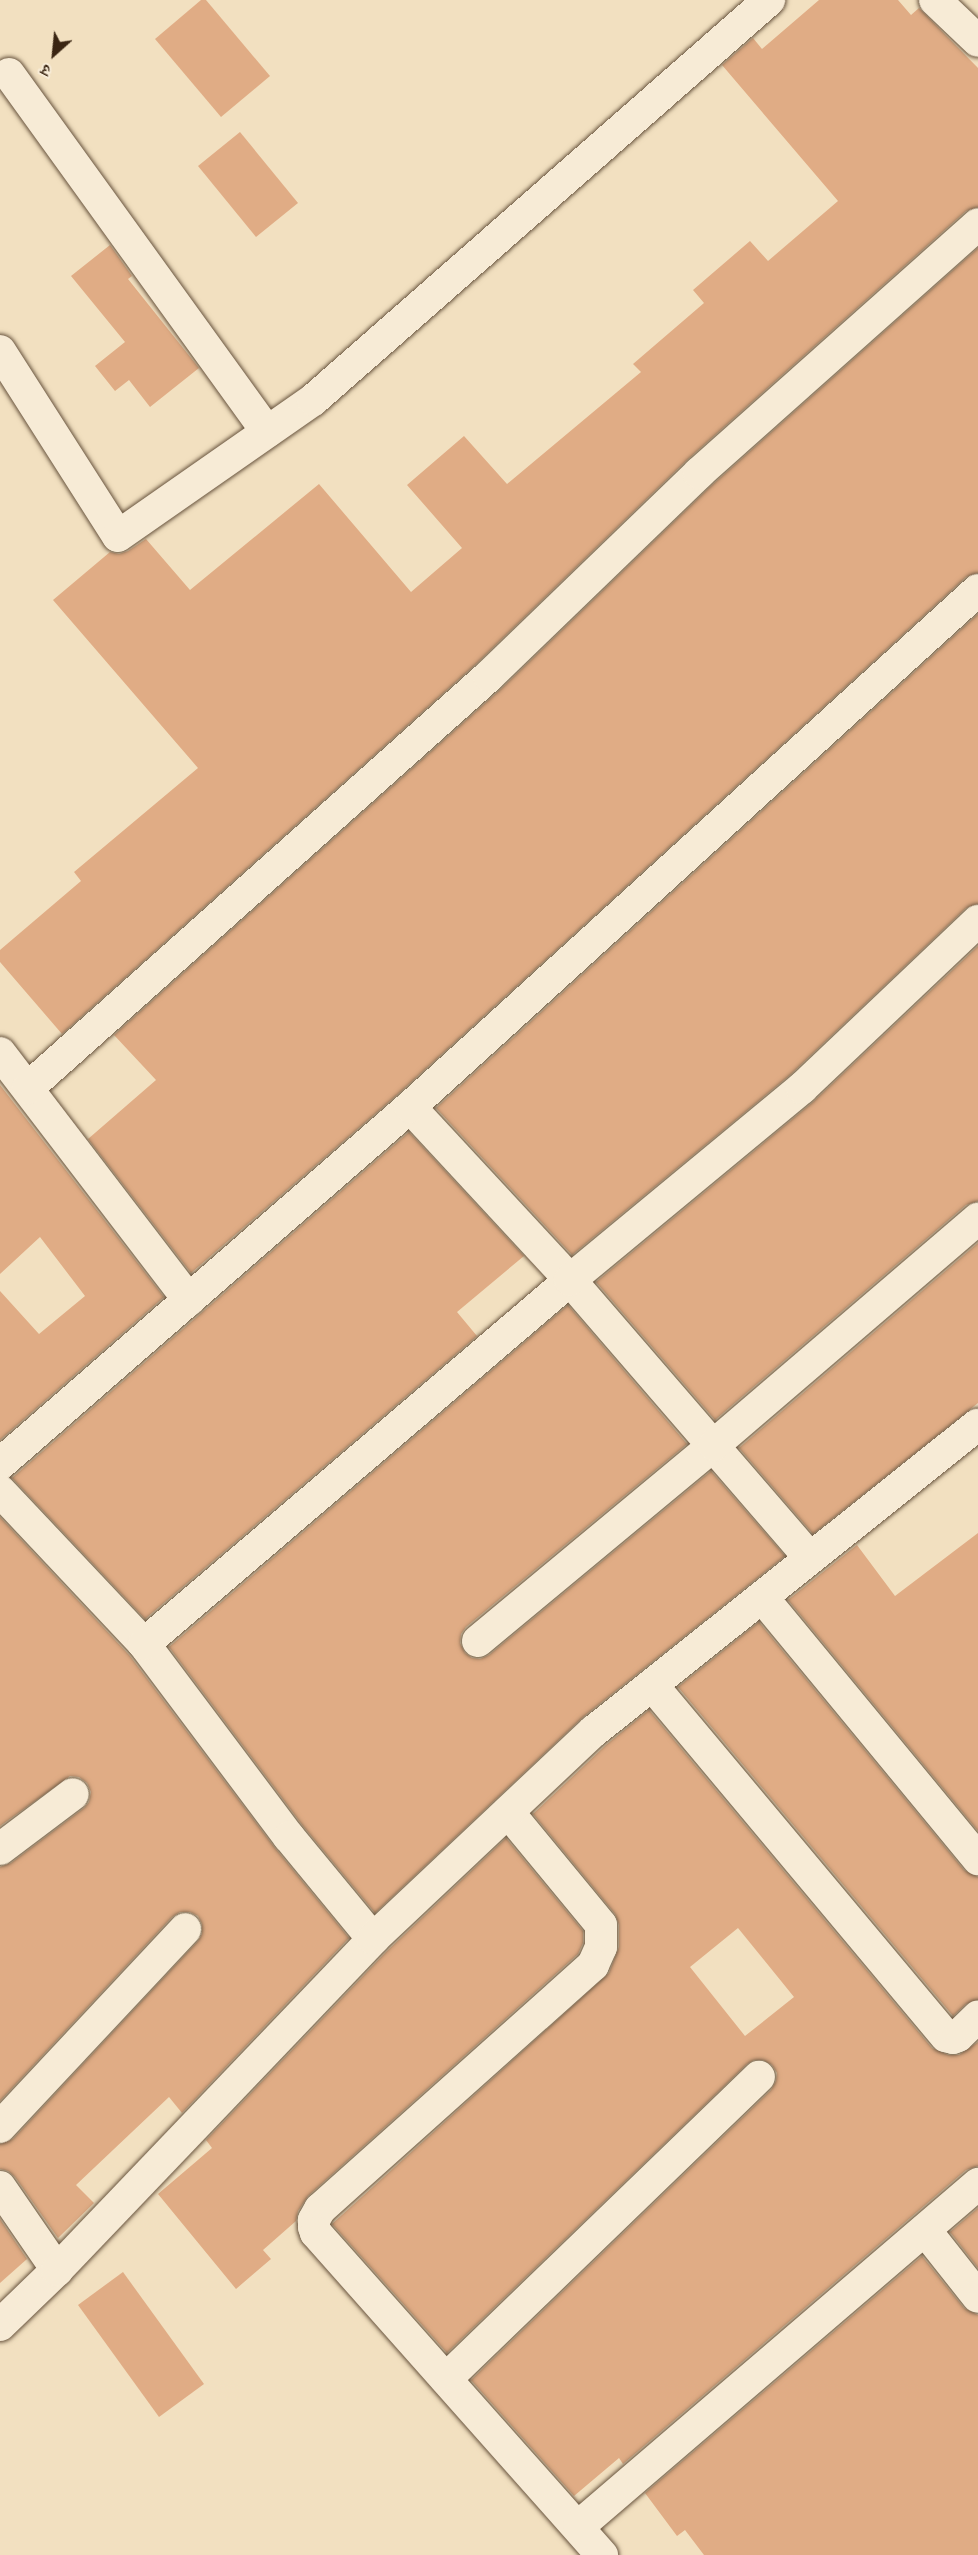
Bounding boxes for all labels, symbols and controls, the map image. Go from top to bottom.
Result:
north arrow [24,24,84,84]
text: उ [37,59,54,82]

